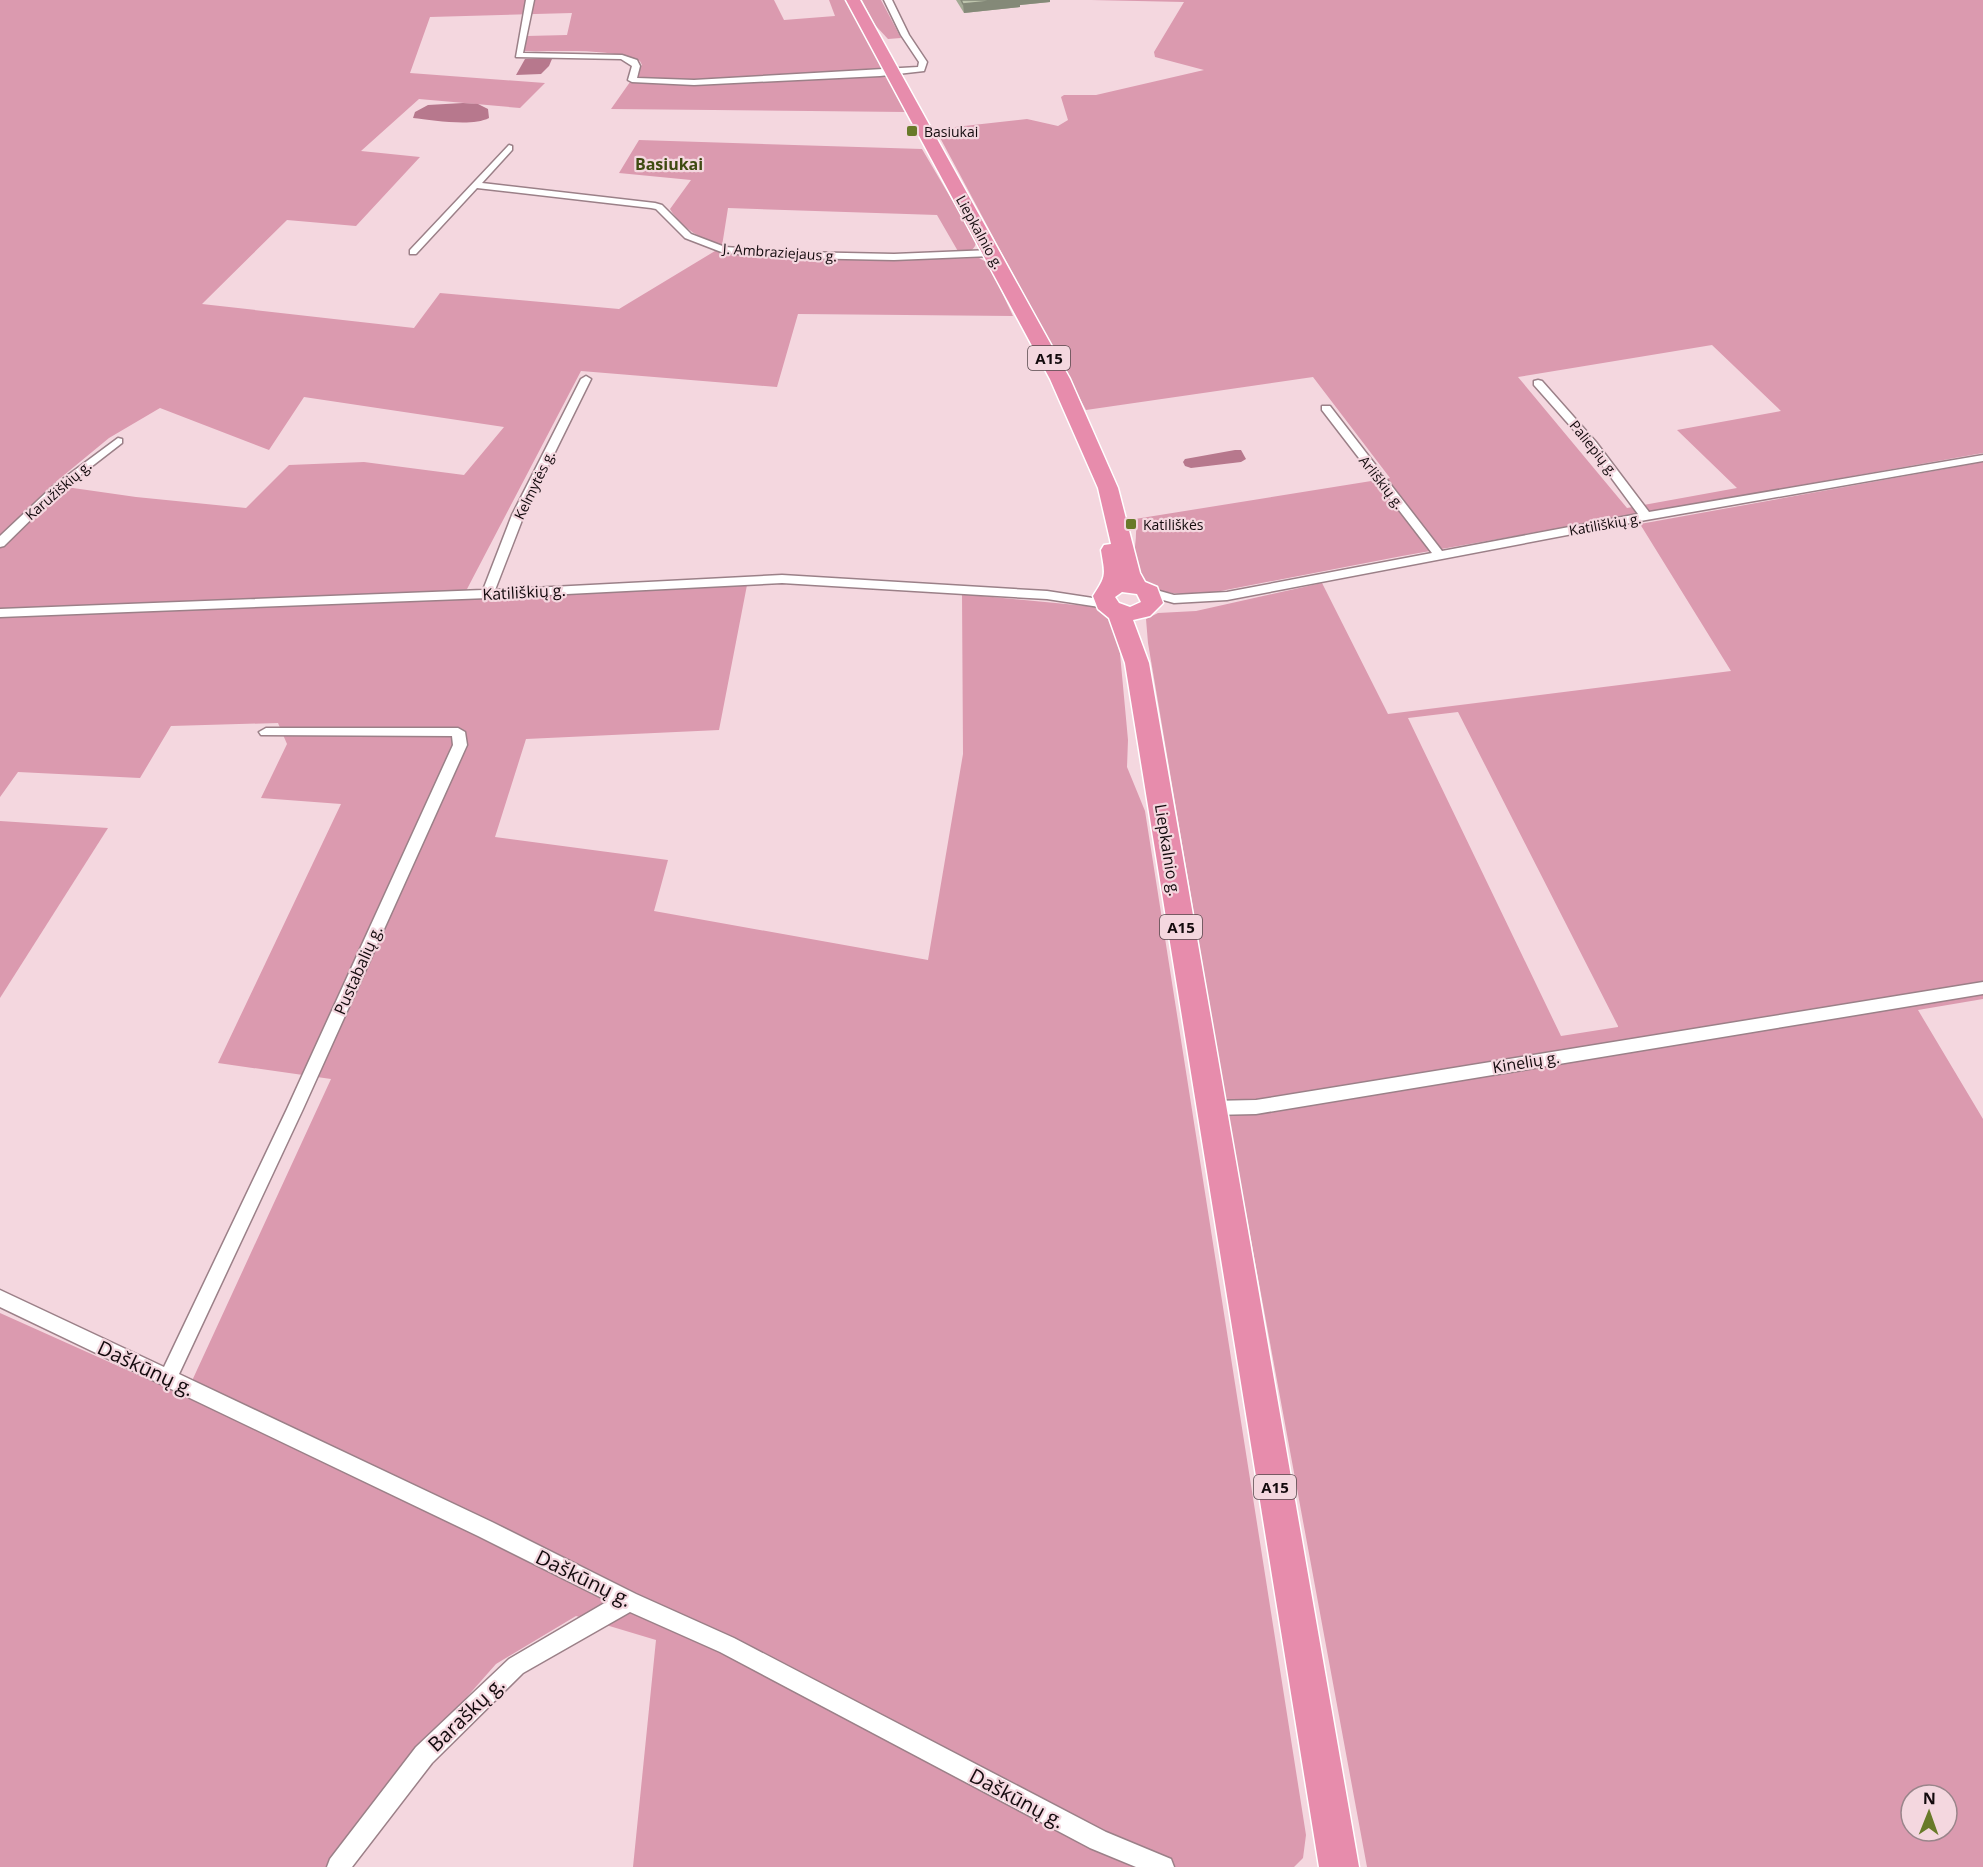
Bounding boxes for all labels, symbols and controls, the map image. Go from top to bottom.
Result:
place label: Basiukai [924,122,978,141]
marker: Basiukai [905,124,919,138]
district label: Basiukai [635,153,703,175]
street label: Liepkalnio g. [952,192,1008,272]
street label: J. Ambraziejaus g. [720,238,838,265]
road number: A15 [1028,346,1070,370]
street label: Paliepių g. [1566,416,1622,480]
street label: Kelmytės g. [509,447,559,523]
street label: Arliškių g. [1355,451,1409,513]
street label: Karužiškių g. [21,456,95,524]
street label: Katiliškių g. [1567,508,1643,540]
place label: Katiliškės [1143,515,1204,534]
marker: Katiliškės [1124,517,1138,531]
street label: Katiliškių g. [482,579,566,605]
street label: Liepkalnio g. [1150,802,1186,898]
road number: A15 [1160,915,1202,939]
street label: Pustabalių g. [329,922,387,1018]
street label: Kinelių g. [1491,1046,1561,1078]
street label: Daškūnų g. [93,1334,199,1402]
road number: A15 [1254,1475,1296,1499]
street label: Daškūnų g. [531,1543,637,1613]
street label: Baraškų g. [422,1671,510,1757]
street label: Daškūnų g. [965,1762,1069,1834]
north arrow [1899,1783,1959,1843]
text: N [1923,1787,1936,1809]

